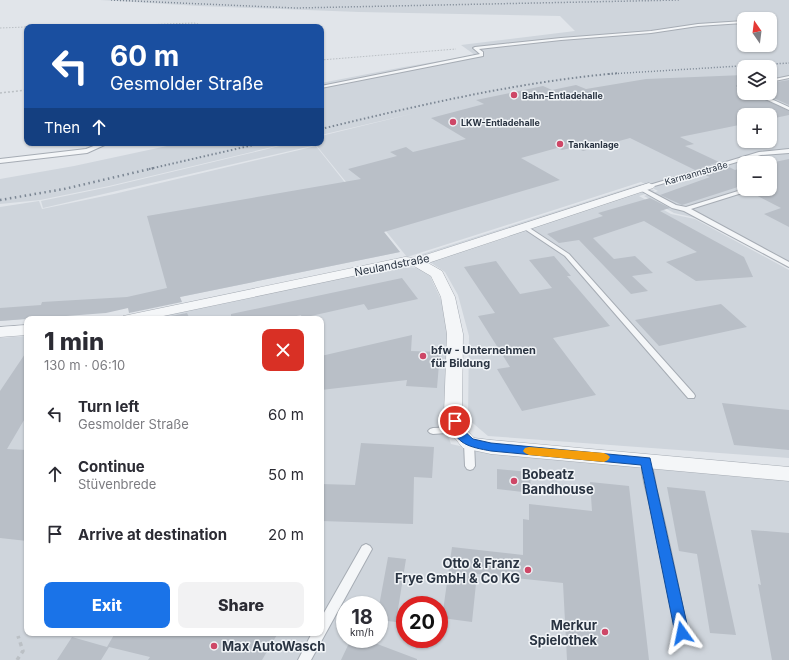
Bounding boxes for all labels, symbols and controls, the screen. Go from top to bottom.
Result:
north arrow [737,12,777,52]
map controls [737,12,777,196]
text: 60 m [110,39,179,73]
icon: left [44,40,96,92]
button: layers [737,60,777,100]
text: Gesmolder Straße [110,73,264,94]
marker: Bahn-Entladehalle [509,90,519,100]
place label: Bahn-Entladehalle [522,90,603,101]
button: + [737,108,777,148]
icon: ahead [88,116,110,138]
marker: LKW-Entladehalle [448,117,458,127]
place label: LKW-Entladehalle [461,117,541,128]
text: Then [44,118,80,137]
marker: Tankanlage [555,139,565,149]
place label: Tankanlage [568,139,620,150]
button: − [737,156,777,196]
street label: Karmannstraße [663,159,729,187]
street label: Neulandstraße [353,251,431,279]
text: 1 min [44,327,104,356]
button: close [262,329,304,371]
place label: bfw - Unternehmen für Bildung [431,343,536,370]
marker: bfw - Unternehmen für Bildung [418,351,428,361]
text: 130 m · 06:10 [44,357,125,373]
text: Turn left [78,397,139,416]
icon: left [44,403,66,425]
pin [438,404,472,438]
text: 60 m [268,405,304,424]
icon: arrive [444,410,466,432]
text: Gesmolder Straße [78,416,189,432]
text: Continue [78,457,145,476]
icon: ahead [44,463,66,485]
text: 50 m [268,465,304,484]
place label: Bobeatz Bandhouse [522,466,594,497]
text: Stüvenbrede [78,476,156,492]
marker: Bobeatz Bandhouse [509,476,519,486]
icon: arrive [44,523,66,545]
text: Arrive at destination [78,525,227,544]
text: 20 m [268,525,304,544]
place label: Otto & Franz Frye GmbH & Co KG [395,555,520,586]
marker: Otto & Franz Frye GmbH & Co KG [523,565,533,575]
button: Exit [44,582,170,628]
button: Share [178,582,304,628]
speed limit sign: 20 [396,596,448,648]
text: 18 [351,605,373,629]
position arrow [661,612,703,654]
place label: Merkur Spielothek [529,617,598,648]
text: km/h [350,626,374,638]
marker: Merkur Spielothek [600,627,610,637]
place label: Max AutoWasch [222,638,325,654]
marker: Max AutoWasch [209,641,219,651]

